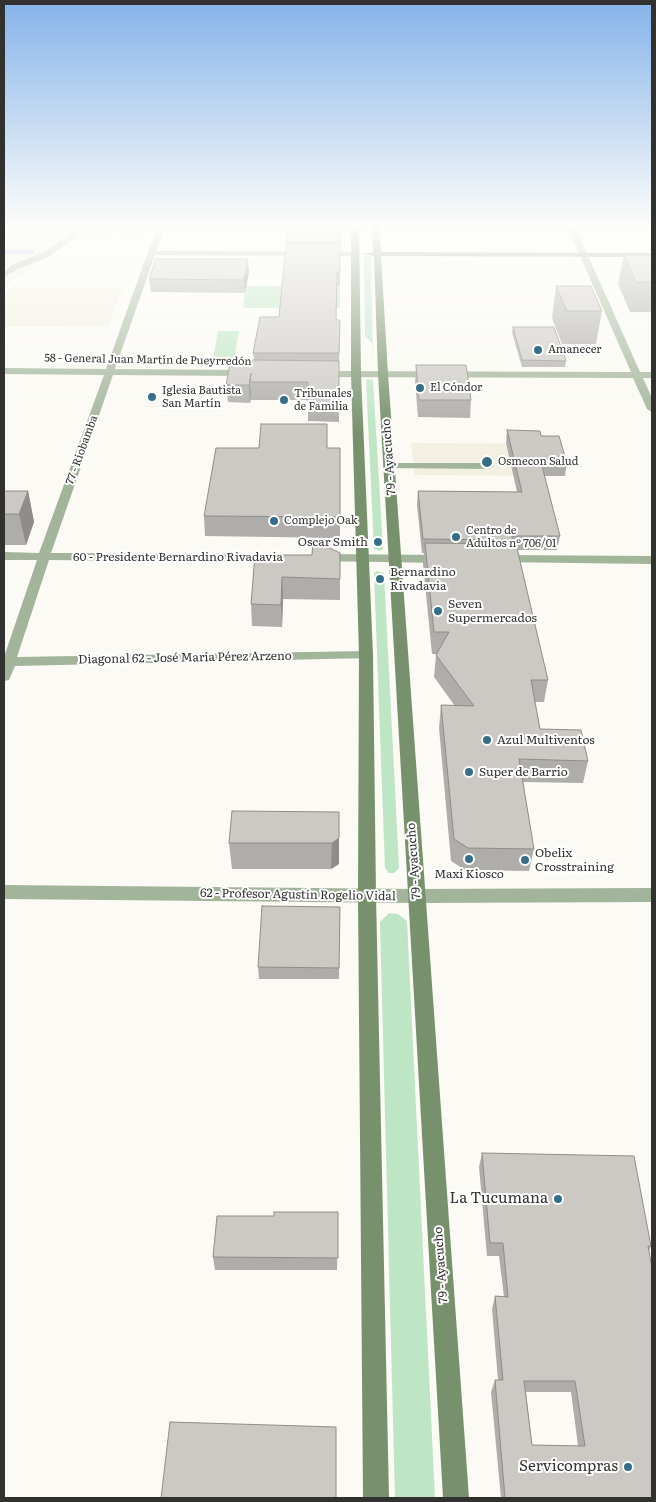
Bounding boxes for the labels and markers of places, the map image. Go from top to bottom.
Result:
place label: Amanecer [548,343,602,357]
marker: Amanecer [532,344,544,356]
place label: El Cóndor [430,381,482,395]
marker: El Cóndor [414,382,426,394]
place label: Iglesia Bautista San Martín [162,384,241,410]
place label: Tribunales de Familia [294,387,351,413]
marker: Iglesia Bautista San Martín [146,391,158,403]
marker: Tribunales de Familia [278,394,290,406]
marker: Osmecon Salud [480,455,494,469]
place label: Osmecon Salud [498,455,579,469]
place label: Complejo Oak [284,514,358,528]
marker: Complejo Oak [268,515,280,527]
place label: Centro de Adultos nº 706/01 [466,524,557,550]
marker: Centro de Adultos nº 706/01 [450,531,462,543]
place label: Oscar Smith [298,535,368,549]
marker: Oscar Smith [372,536,384,548]
place label: Bernardino Rivadavia [390,565,456,593]
marker: Bernardino Rivadavia [374,573,386,585]
place label: Seven Supermercados [448,597,537,625]
marker: Seven Supermercados [432,605,444,617]
place label: Azul Multiventos [497,733,595,747]
marker: Azul Multiventos [481,734,493,746]
place label: Super de Barrio [479,765,568,779]
marker: Super de Barrio [463,766,475,778]
place label: Obelix Crosstraining [535,846,614,874]
marker: Maxi Kiosco [463,853,475,865]
marker: Obelix Crosstraining [519,854,531,866]
place label: Maxi Kiosco [434,867,504,881]
place label: La Tucumana [450,1190,548,1208]
marker: La Tucumana [552,1193,564,1205]
place label: Servicompras [519,1458,618,1476]
marker: Servicompras [622,1461,634,1473]

